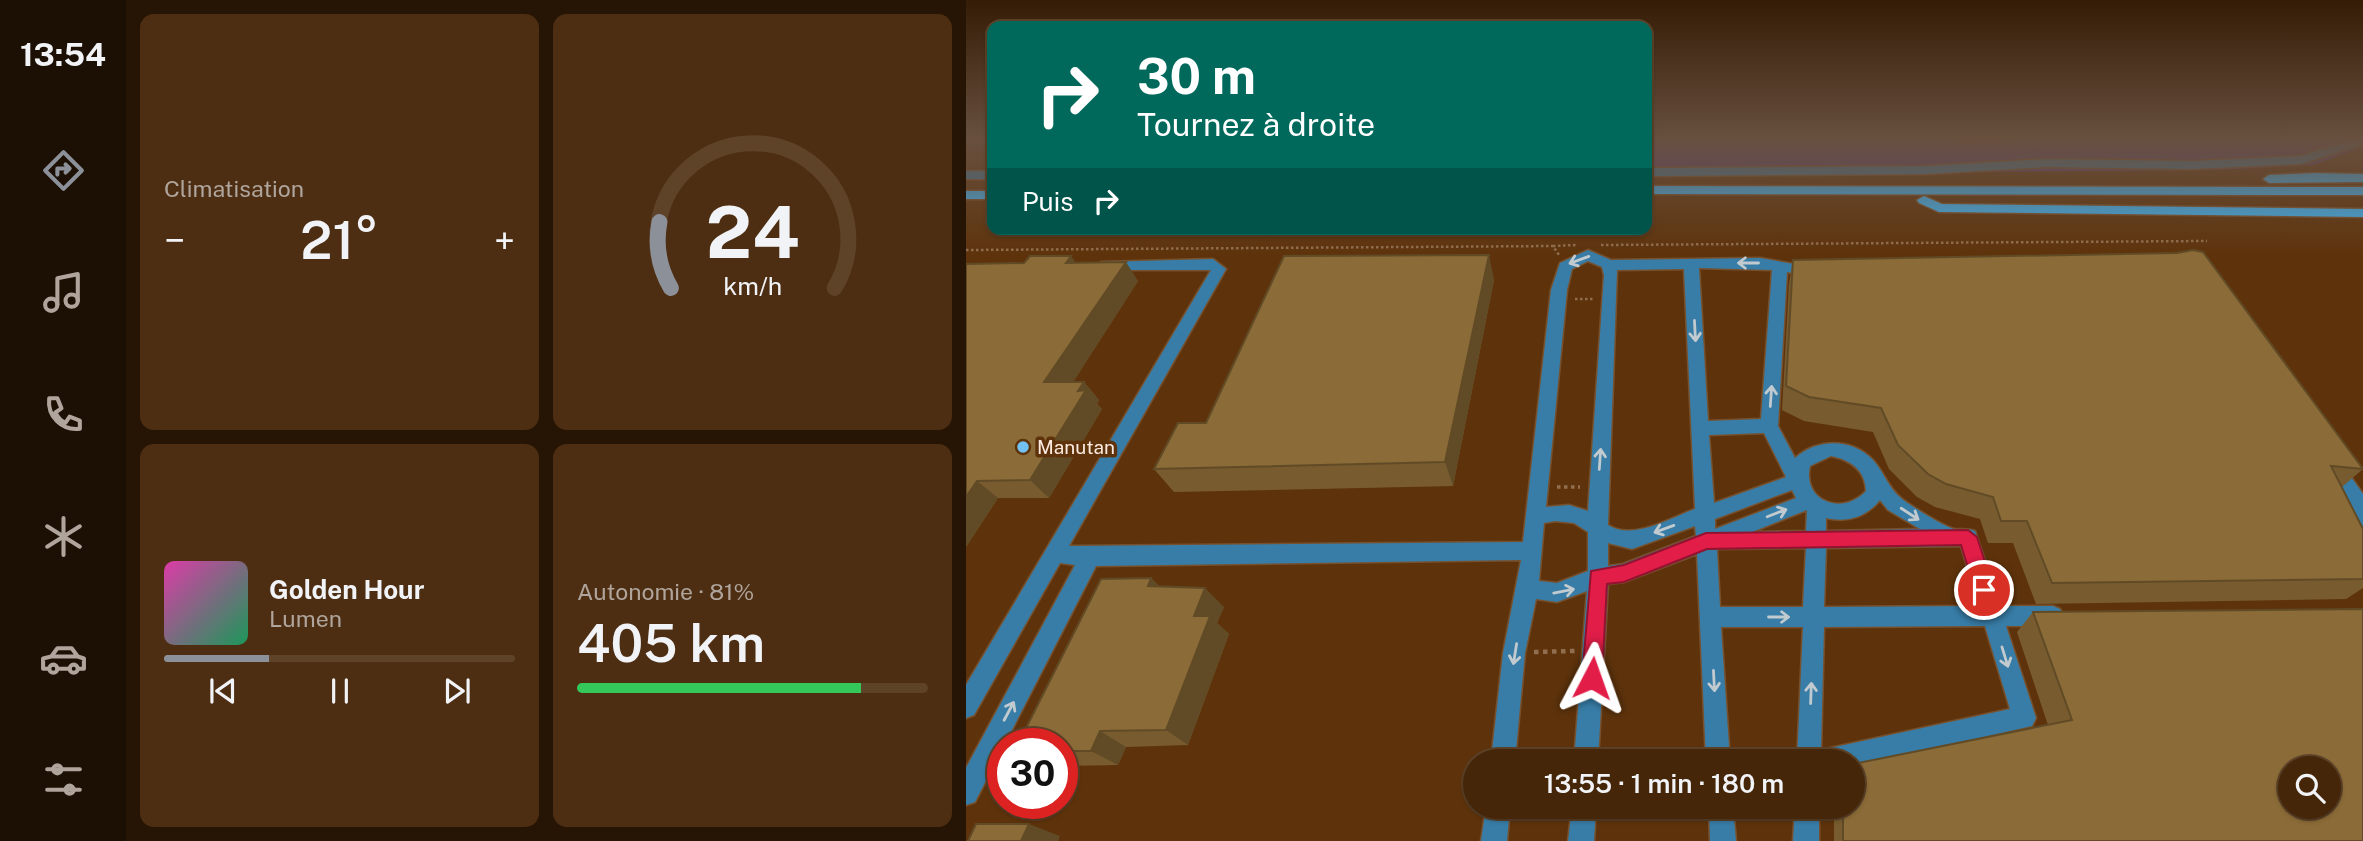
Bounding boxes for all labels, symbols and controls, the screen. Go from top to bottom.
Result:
text: 13:54 [20,36,106,73]
text: 30 m [1137,47,1256,105]
icon: right [1022,49,1113,140]
text: Tournez à droite [1137,106,1375,143]
icon: directions [39,146,88,195]
text: Climatisation [164,175,304,202]
icon: right [1087,182,1125,220]
text: Puis [1022,186,1073,217]
text: 24 [706,189,799,274]
text: 21° [300,210,379,271]
text: − [164,218,185,263]
text: + [494,218,515,263]
one-way arrow [1569,255,1591,267]
one-way arrow [1737,256,1760,270]
icon: music [39,268,88,317]
text: km/h [723,271,782,301]
one-way arrow [1688,320,1701,343]
one-way arrow [1765,385,1778,407]
icon: phone [39,390,88,439]
place label: Manutan [1037,436,1115,458]
marker: Manutan [1015,439,1031,455]
one-way arrow [1593,448,1606,471]
one-way arrow [1766,506,1787,519]
one-way arrow [1900,507,1919,521]
icon: climate [39,512,88,561]
one-way arrow [1653,524,1675,536]
pin [1954,560,2014,620]
icon: arrive [1965,571,2003,609]
text: Golden Hour [269,574,424,605]
text: Autonomie · 81% [577,578,754,605]
one-way arrow [1552,583,1575,597]
text: Lumen [269,605,342,632]
one-way arrow [1767,610,1790,623]
text: 405 km [577,613,765,674]
icon: car [39,634,88,683]
position arrow [1555,641,1629,715]
one-way arrow [1508,642,1521,665]
one-way arrow [2000,646,2013,668]
one-way arrow [1708,669,1721,692]
icon: previous [204,672,242,710]
icon: pause [321,672,359,710]
icon: next [438,672,476,710]
one-way arrow [1804,682,1817,705]
one-way arrow [1003,701,1016,722]
speed limit sign: 30 [987,728,1078,819]
icon: filters [39,755,88,804]
map controls [2278,756,2341,819]
button: search [2278,756,2341,819]
text: 13:55 · 1 min · 180 m [1544,768,1784,799]

